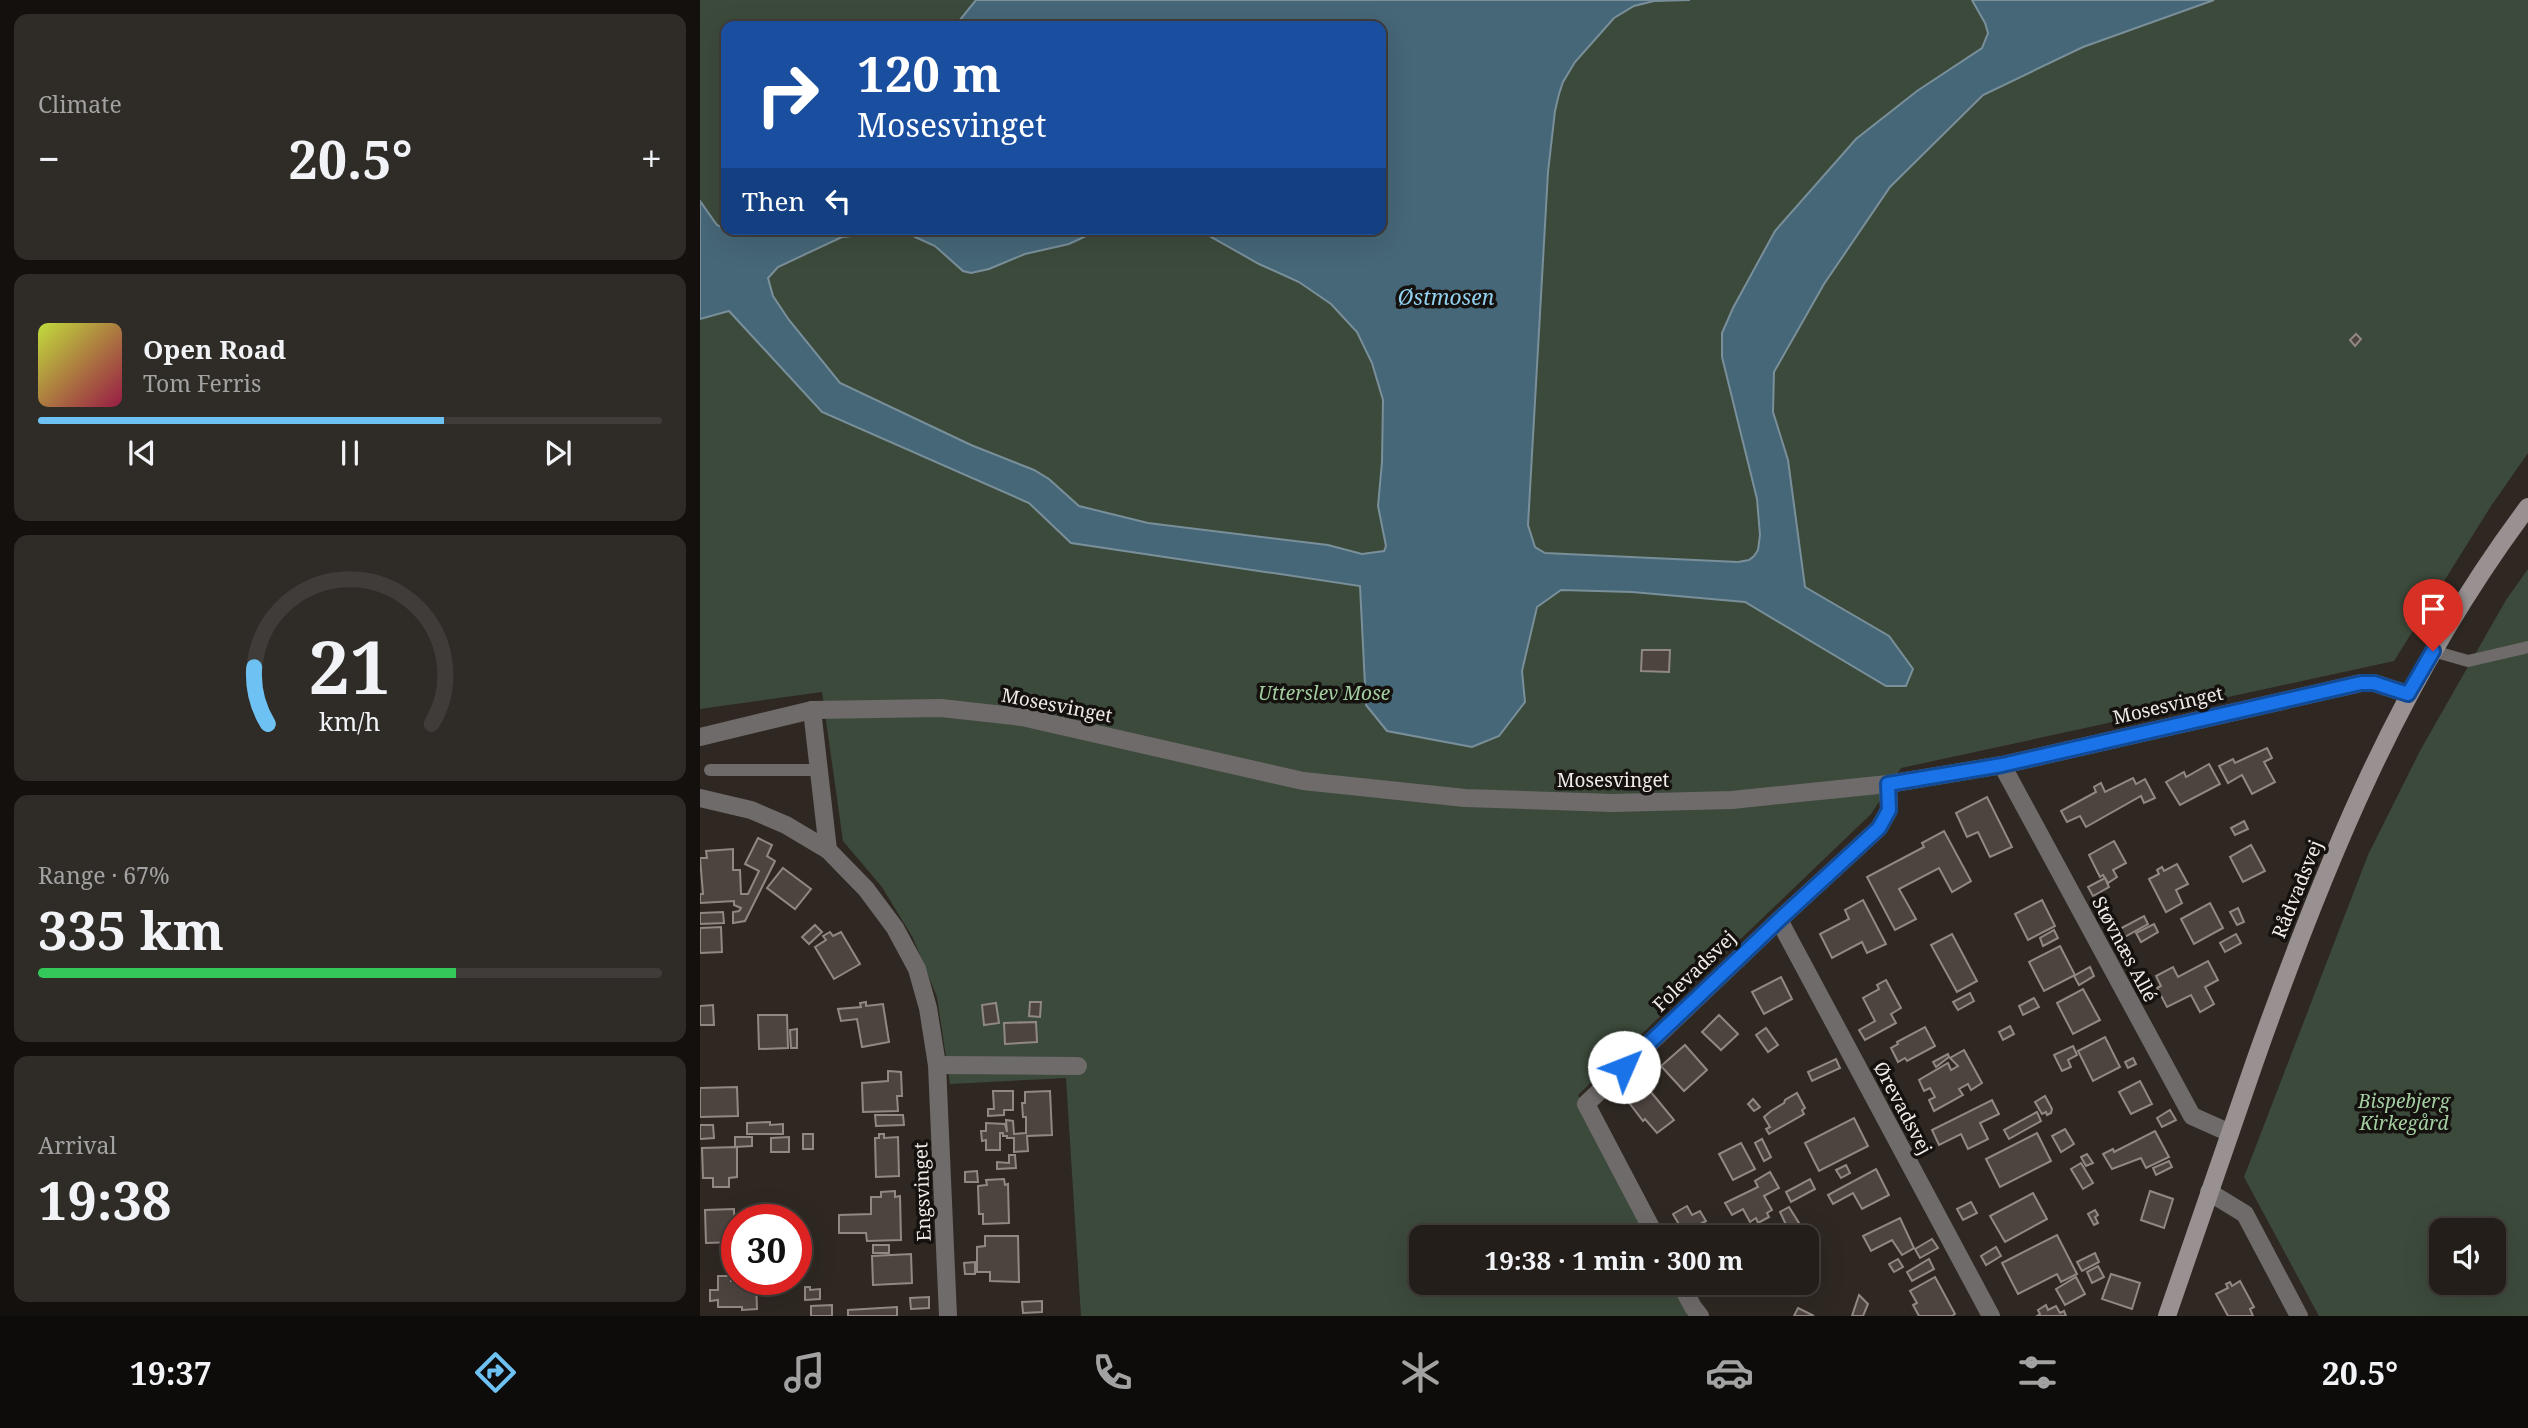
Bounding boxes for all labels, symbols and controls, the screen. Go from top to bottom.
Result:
text: 120 m [857,40,1001,106]
icon: right [742,49,833,140]
text: Climate [38,88,122,120]
text: Mosesvinget [857,103,1046,146]
text: 20.5° [288,123,413,194]
text: − [38,132,60,184]
text: + [641,132,662,184]
icon: left [819,182,857,220]
text: Then [742,183,805,219]
water label: Østmosen [1398,283,1495,311]
text: Open Road [143,331,286,367]
text: Tom Ferris [143,367,261,399]
icon: previous [123,434,161,472]
icon: pause [331,434,369,472]
icon: next [539,434,577,472]
pin [2403,579,2463,651]
icon: arrive [2414,590,2452,628]
text: 21 [309,616,391,715]
park label: Utterslev Mose [1258,680,1390,706]
street label: Mosesvinget [2110,680,2226,730]
street label: Mosesvinget [999,682,1115,729]
text: km/h [319,704,381,738]
street label: Mosesvinget [1557,767,1670,793]
street label: Rådvadsvej [2266,836,2328,942]
text: Range · 67% [38,859,170,891]
street label: Støvnæs Allé [2086,892,2164,1006]
text: 335 km [38,894,224,965]
street label: Folevadsvej [1647,925,1741,1017]
position arrow [1587,1030,1661,1104]
street label: Ørevadsvej [1868,1057,1938,1159]
park label: Bispebjerg Kirkegård [2357,1088,2451,1136]
text: Arrival [38,1129,117,1161]
street label: Engsvinget [907,1142,937,1242]
text: 19:38 [38,1164,171,1235]
speed limit sign: 30 [721,1204,812,1295]
map controls [2429,1218,2506,1295]
button: sound [2429,1218,2506,1295]
text: 19:38 · 1 min · 300 m [1484,1242,1744,1278]
icon: directions [471,1348,520,1397]
icon: music [780,1348,829,1397]
icon: phone [1088,1348,1137,1397]
icon: climate [1396,1348,1445,1397]
icon: car [1705,1348,1754,1397]
icon: filters [2013,1348,2062,1397]
text: 19:37 [130,1351,212,1394]
text: 20.5° [2322,1351,2398,1394]

